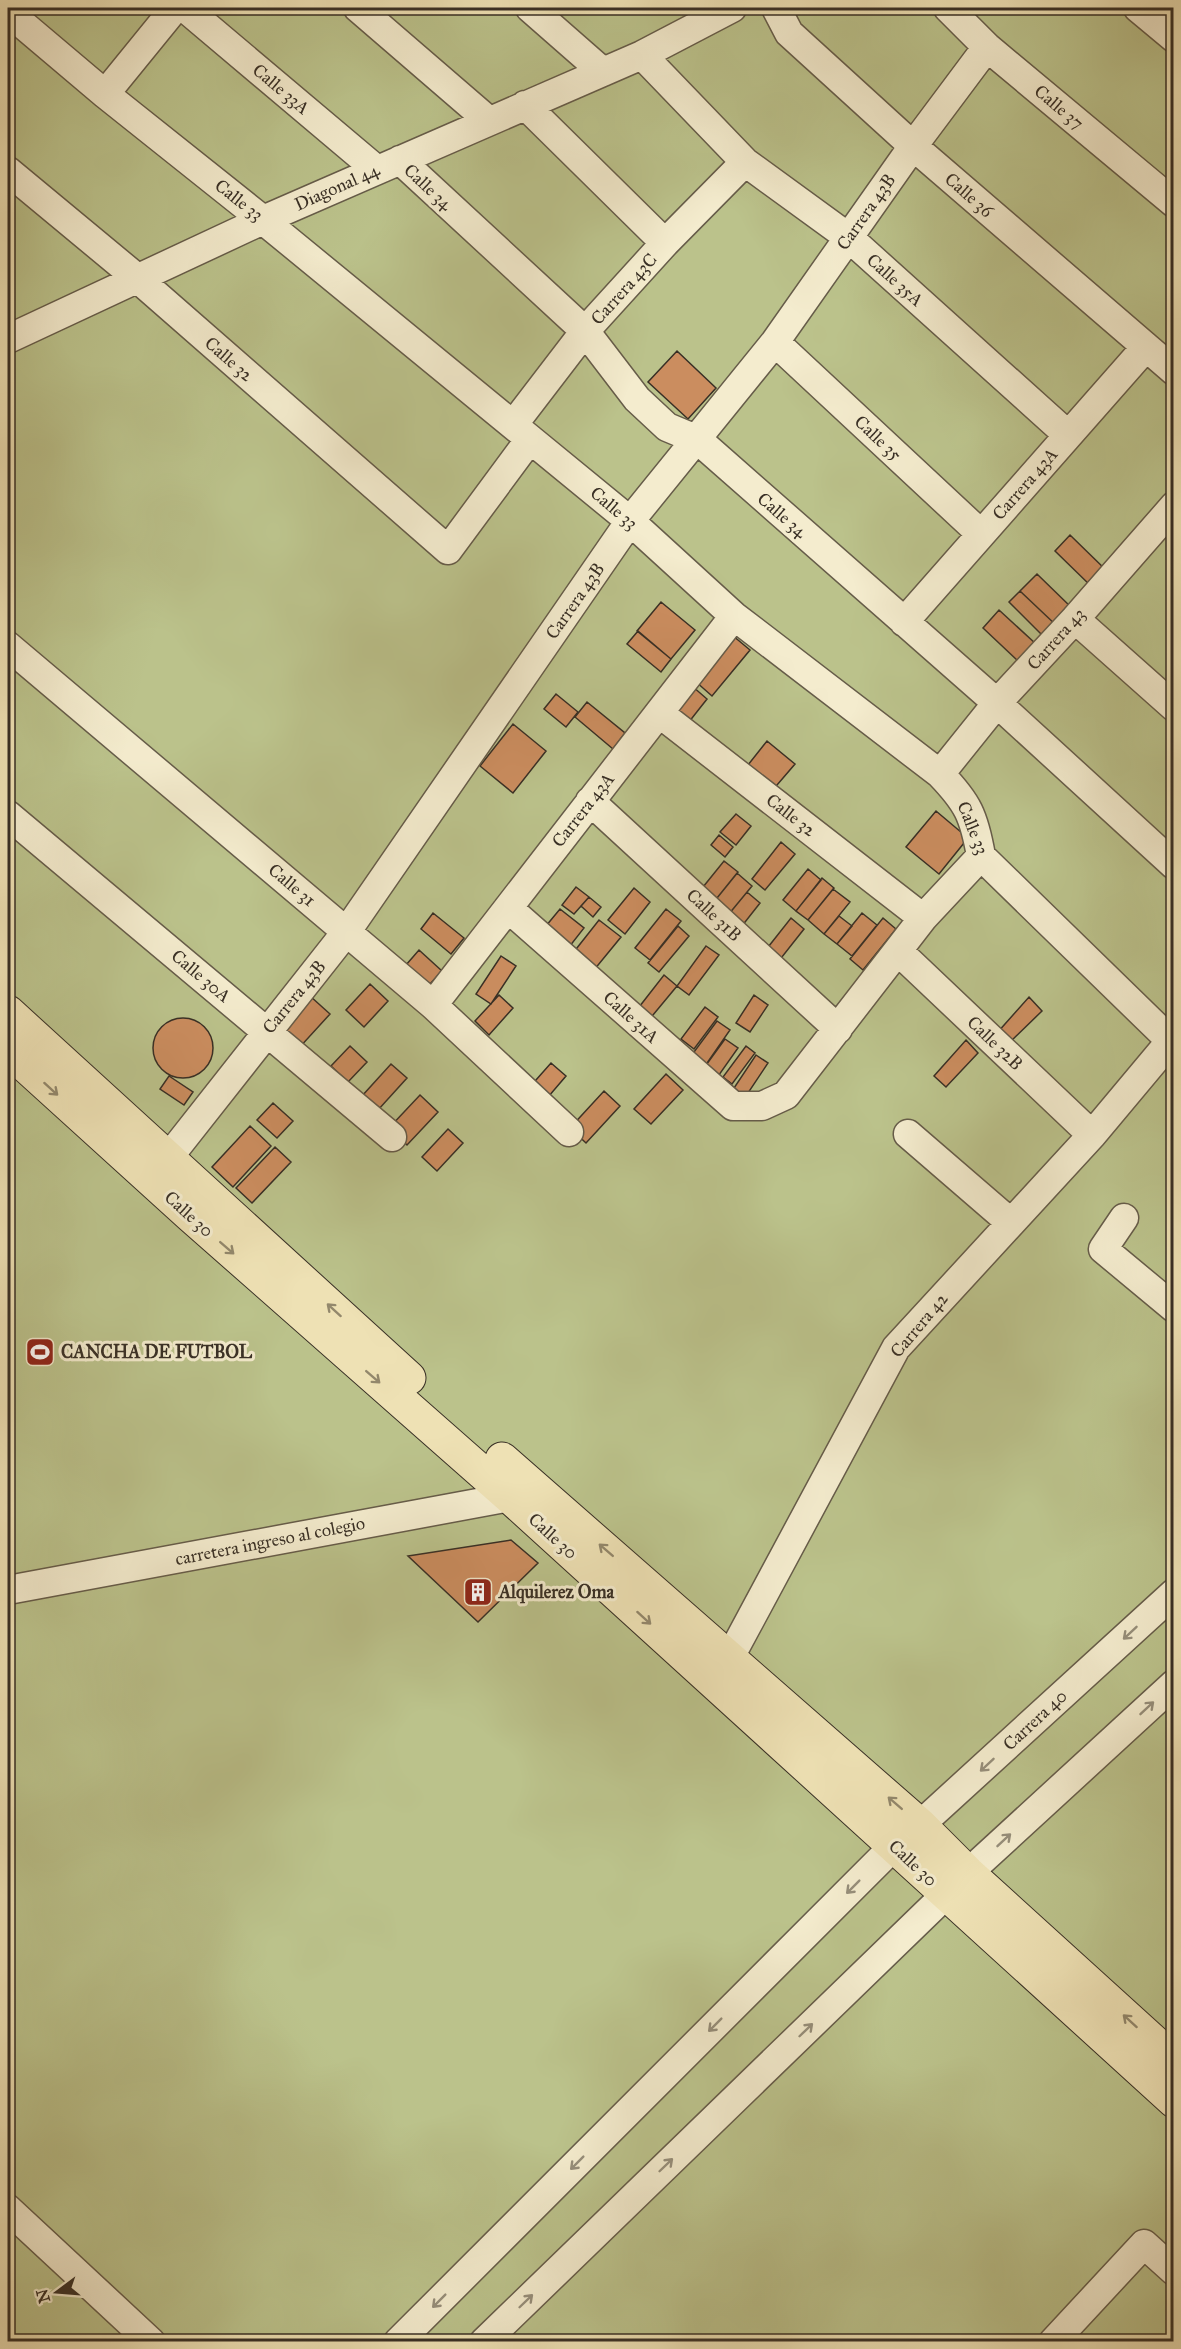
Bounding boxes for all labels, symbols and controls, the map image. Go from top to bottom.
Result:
street label: Calle 33A [248,59,314,119]
street label: Calle 37 [1030,80,1088,134]
street label: Diagonal 44 [291,158,384,216]
street label: Calle 34 [399,159,457,216]
street label: Calle 36 [940,168,998,223]
street label: Carrera 43B [832,170,900,254]
street label: Calle 33 [210,174,268,226]
street label: Carrera 43C [586,249,662,329]
street label: Calle 35A [862,249,928,311]
street label: Calle 32 [200,332,258,386]
street label: Calle 35 [850,411,907,466]
street label: Carrera 43A [988,443,1062,525]
street label: Calle 33 [586,482,642,534]
street label: Calle 34 [753,488,812,543]
street label: Carrera 43B [541,559,609,643]
street label: Carrera 43 [1022,603,1090,675]
street label: Carrera 43A [547,768,619,852]
street label: Calle 32 [762,789,820,841]
street label: Calle 33 [952,798,994,858]
street label: Calle 31 [264,859,320,911]
street label: Calle 31B [682,884,746,946]
street label: Calle 30A [167,945,235,1007]
street label: Carrera 43B [258,956,330,1038]
street label: Calle 31A [599,986,663,1048]
street label: Calle 32B [963,1011,1027,1075]
one-way arrow [43,1082,58,1096]
street label: Calle 30 [160,1186,218,1242]
one-way arrow [219,1241,234,1255]
street label: Carrera 42 [886,1288,953,1362]
one-way arrow [327,1303,342,1317]
sports icon: CANCHA DE FUTBOL [24,1336,56,1368]
place label: CANCHA DE FUTBOL [61,1341,253,1363]
one-way arrow [365,1370,380,1384]
street label: Calle 30 [524,1508,582,1564]
street label: carretera ingreso al colegio [173,1512,367,1571]
one-way arrow [598,1543,613,1557]
building icon: Alquilerez Oma [462,1576,494,1608]
place label: Alquilerez Oma [498,1581,615,1604]
one-way arrow [636,1611,651,1625]
one-way arrow [1123,1626,1138,1640]
street label: Carrera 40 [998,1685,1072,1755]
one-way arrow [1139,1701,1154,1715]
one-way arrow [979,1757,994,1772]
one-way arrow [888,1796,903,1810]
one-way arrow [996,1833,1011,1847]
street label: Calle 30 [884,1835,942,1891]
one-way arrow [845,1879,860,1894]
one-way arrow [1123,2014,1138,2028]
one-way arrow [708,2017,722,2032]
one-way arrow [799,2022,814,2037]
one-way arrow [570,2155,585,2170]
one-way arrow [659,2158,674,2172]
north arrow [27,2262,87,2322]
text: N [32,2286,54,2305]
one-way arrow [432,2293,447,2308]
one-way arrow [519,2294,534,2308]

